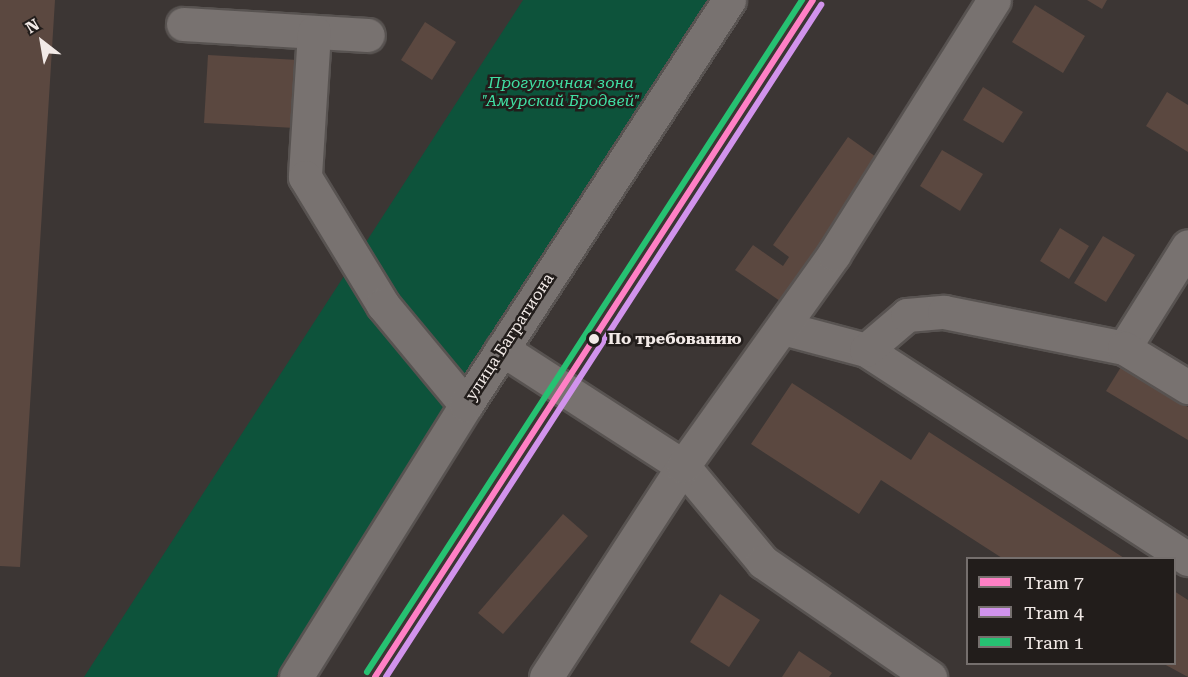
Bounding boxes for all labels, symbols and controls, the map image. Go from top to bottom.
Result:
north arrow [12,12,72,72]
text: N [22,15,43,37]
park label: Прогулочная зона "Амурский Бродвей" [482,73,640,111]
street label: улица Багратиона [462,270,558,404]
place label: По требованию [608,329,742,349]
marker: По требованию [585,330,603,348]
legend [966,557,1176,665]
text: Tram 7 [1024,572,1084,593]
text: Tram 4 [1024,602,1084,623]
text: Tram 1 [1024,632,1084,653]

